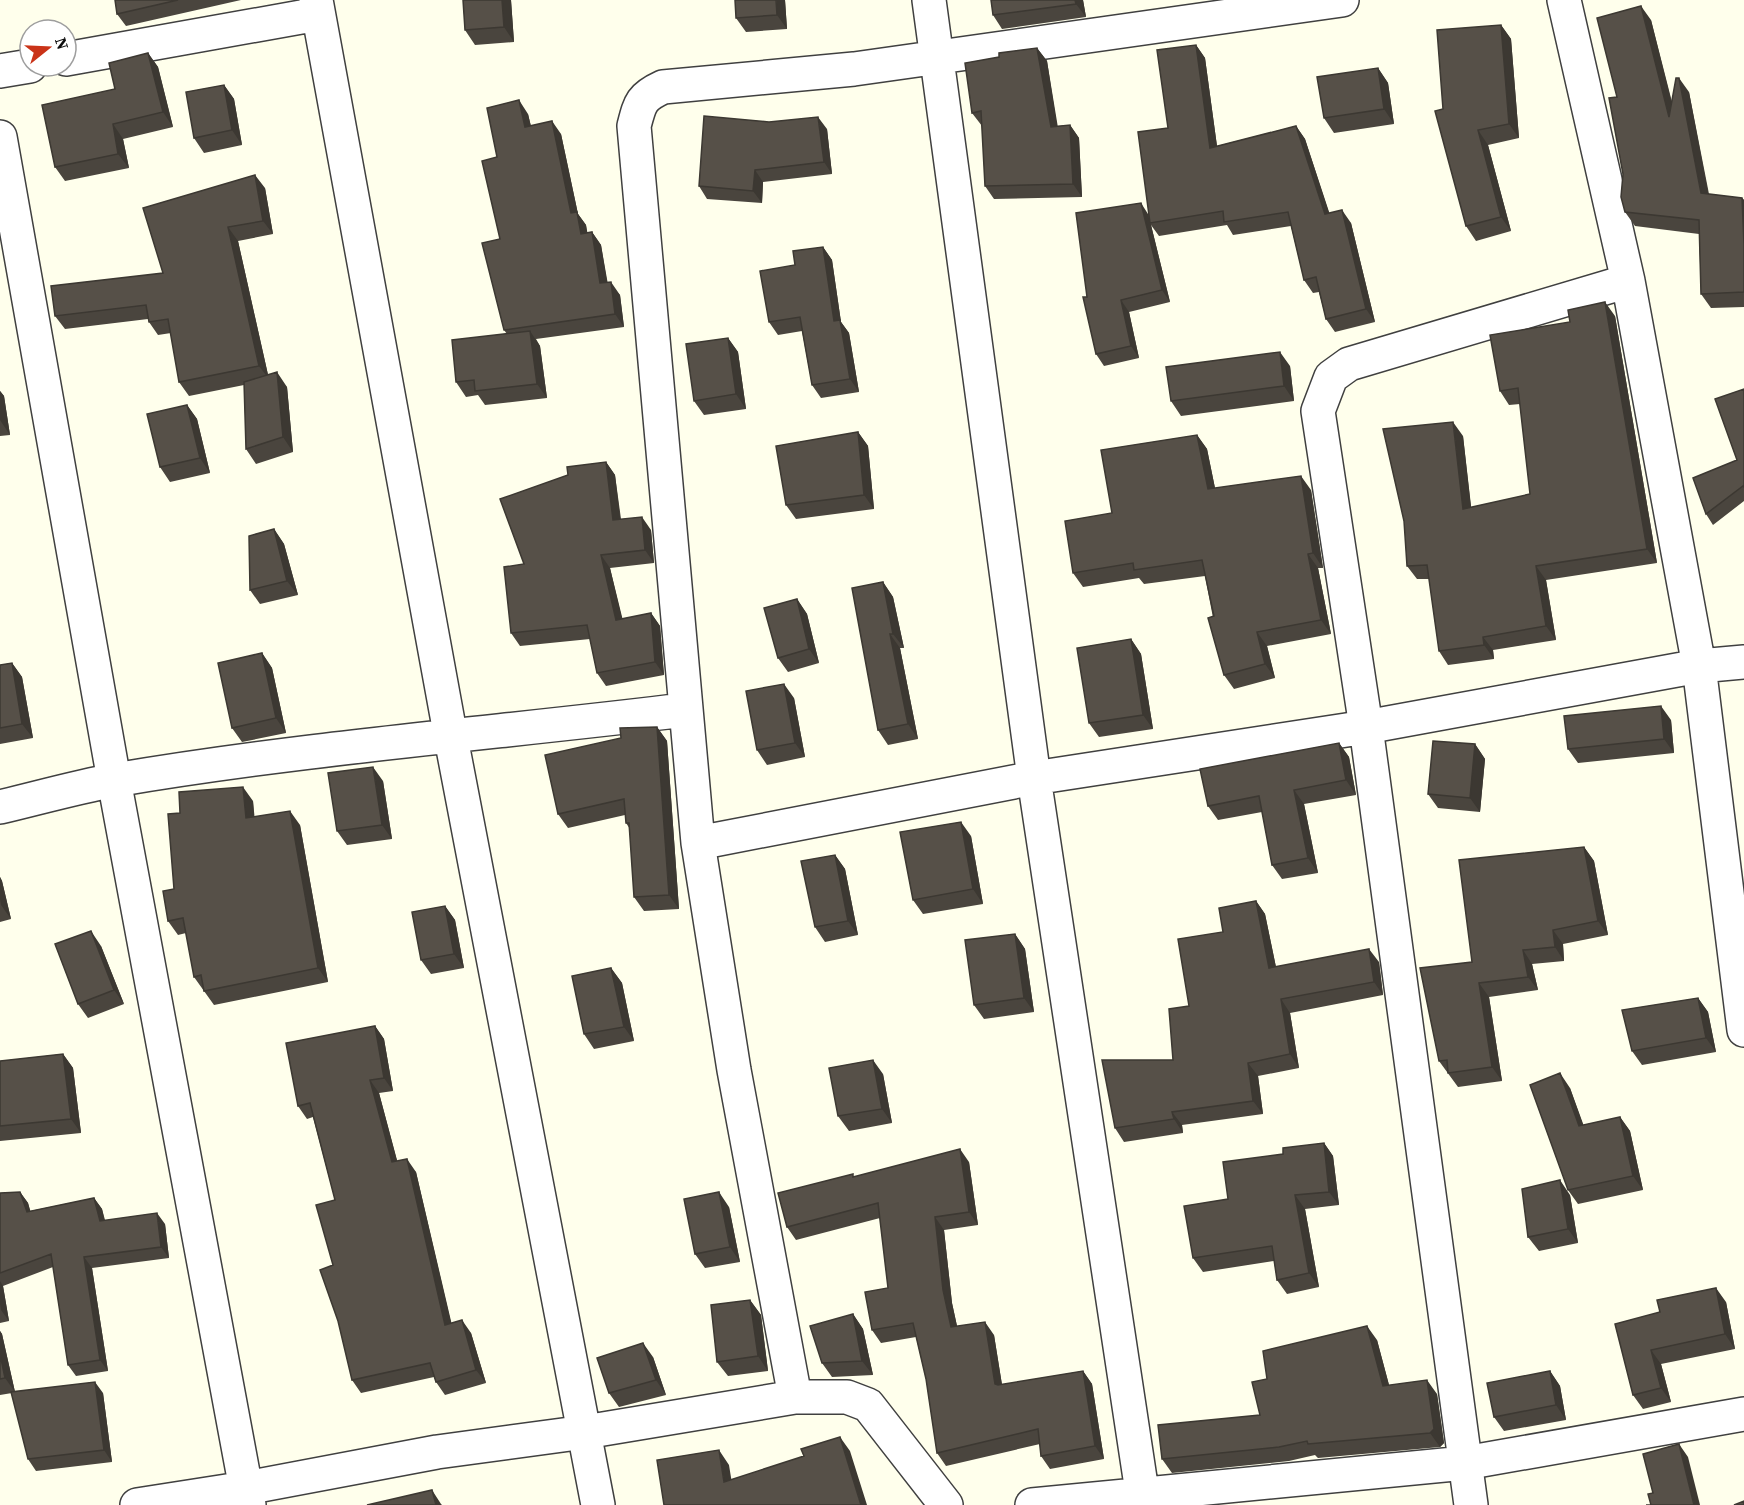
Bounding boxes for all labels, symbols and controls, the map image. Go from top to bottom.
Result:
north arrow [18,18,78,78]
text: N [50,34,75,53]

